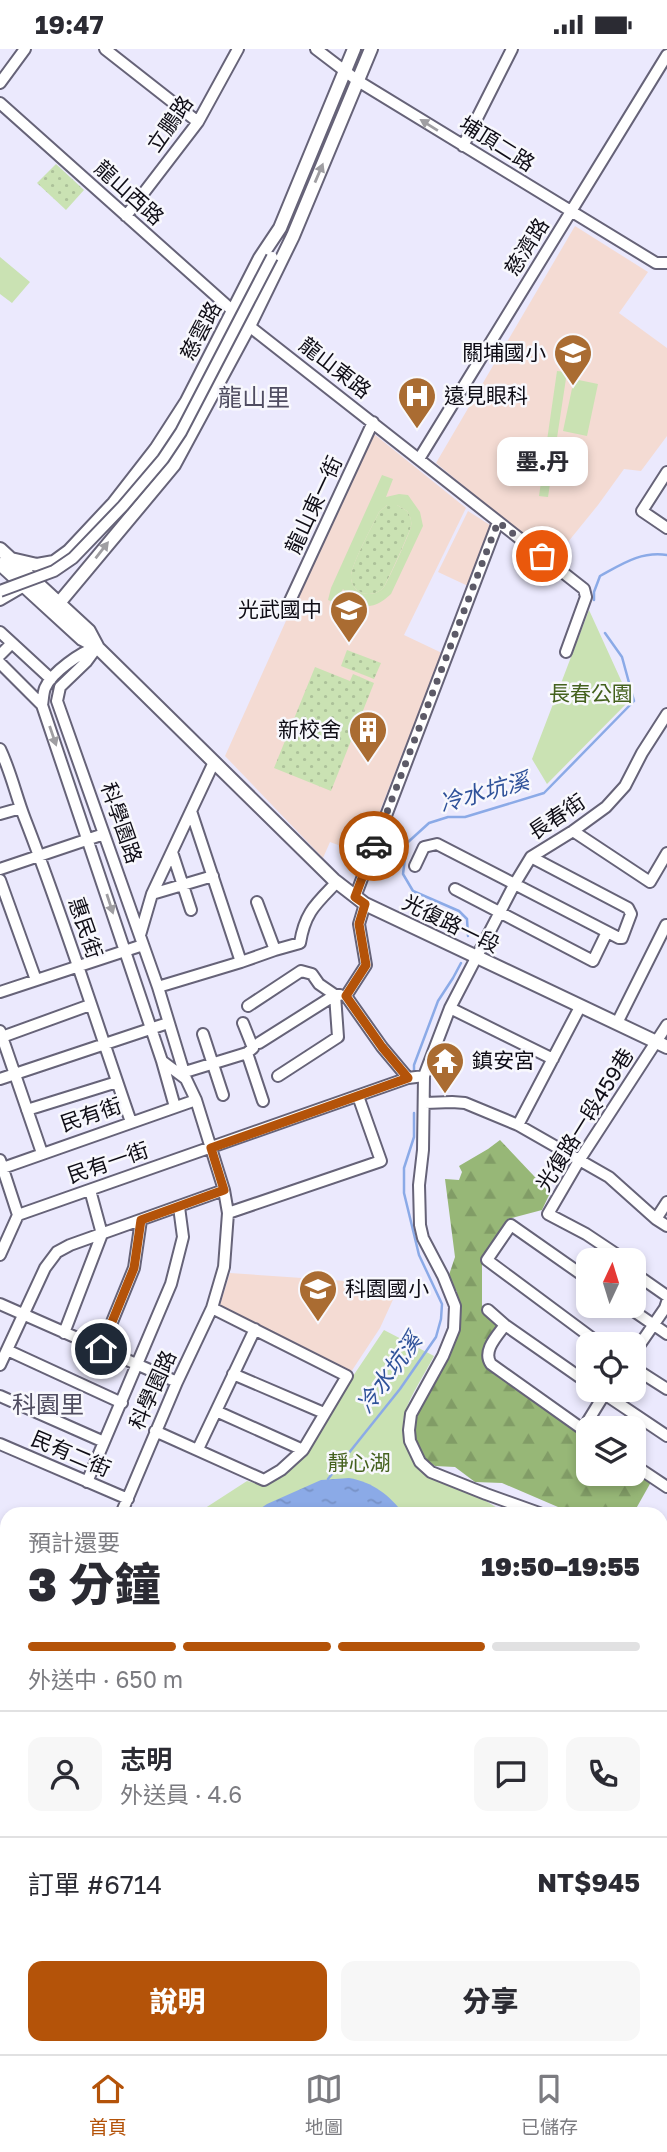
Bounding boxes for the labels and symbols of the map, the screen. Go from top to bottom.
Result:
street label: 立鵬路 [140,90,198,157]
street label: 埔頂二路 [455,110,540,176]
one-way arrow [420,118,439,131]
street label: 龍山西路 [90,154,170,230]
one-way arrow [314,163,325,184]
street label: 慈濟路 [498,213,554,280]
street label: 慈雲路 [174,297,226,364]
street label: 龍山東路 [295,331,377,403]
school or university icon: 關埔國小 [552,332,594,387]
place label: 關埔國小 [462,339,546,365]
hospital icon: 遠見眼科 [396,375,438,430]
district label: 龍山里 [218,382,290,411]
place label: 遠見眼科 [444,382,528,408]
callout: 墨.丹 [496,437,588,486]
street label: 龍山東一街 [279,452,347,558]
pin [512,526,572,586]
one-way arrow [94,541,109,559]
school or university icon: 光武國中 [328,589,370,644]
place label: 光武國中 [238,596,322,622]
park label: 長春公園 [549,680,633,706]
building icon: 新校舍 [347,709,389,764]
place label: 新校舍 [278,716,341,742]
one-way arrow [48,725,58,746]
water label: 冷水坑溪 [436,765,535,816]
street label: 科學園路 [96,779,148,867]
street label: 長春街 [523,788,590,845]
courier [339,811,409,881]
street label: 光復路一段 [399,888,504,958]
street label: 惠民街 [63,894,108,962]
one-way arrow [105,894,116,915]
temple icon: 鎮安宮 [424,1040,466,1095]
street label: 光復路一段459巷 [530,1043,639,1196]
place label: 鎮安宮 [472,1047,535,1073]
street label: 民有街 [57,1092,125,1137]
street label: 民有一街 [64,1136,152,1188]
north arrow [576,1248,646,1318]
school or university icon: 科園國小 [297,1268,339,1323]
place label: 科園國小 [345,1275,429,1301]
pin [71,1319,131,1379]
water label: 冷水坑溪 [350,1325,428,1418]
street label: 科學園路 [123,1346,181,1433]
district label: 科園里 [12,1389,84,1418]
street label: 民有二街 [28,1425,115,1481]
park label: 靜心湖 [328,1449,391,1475]

